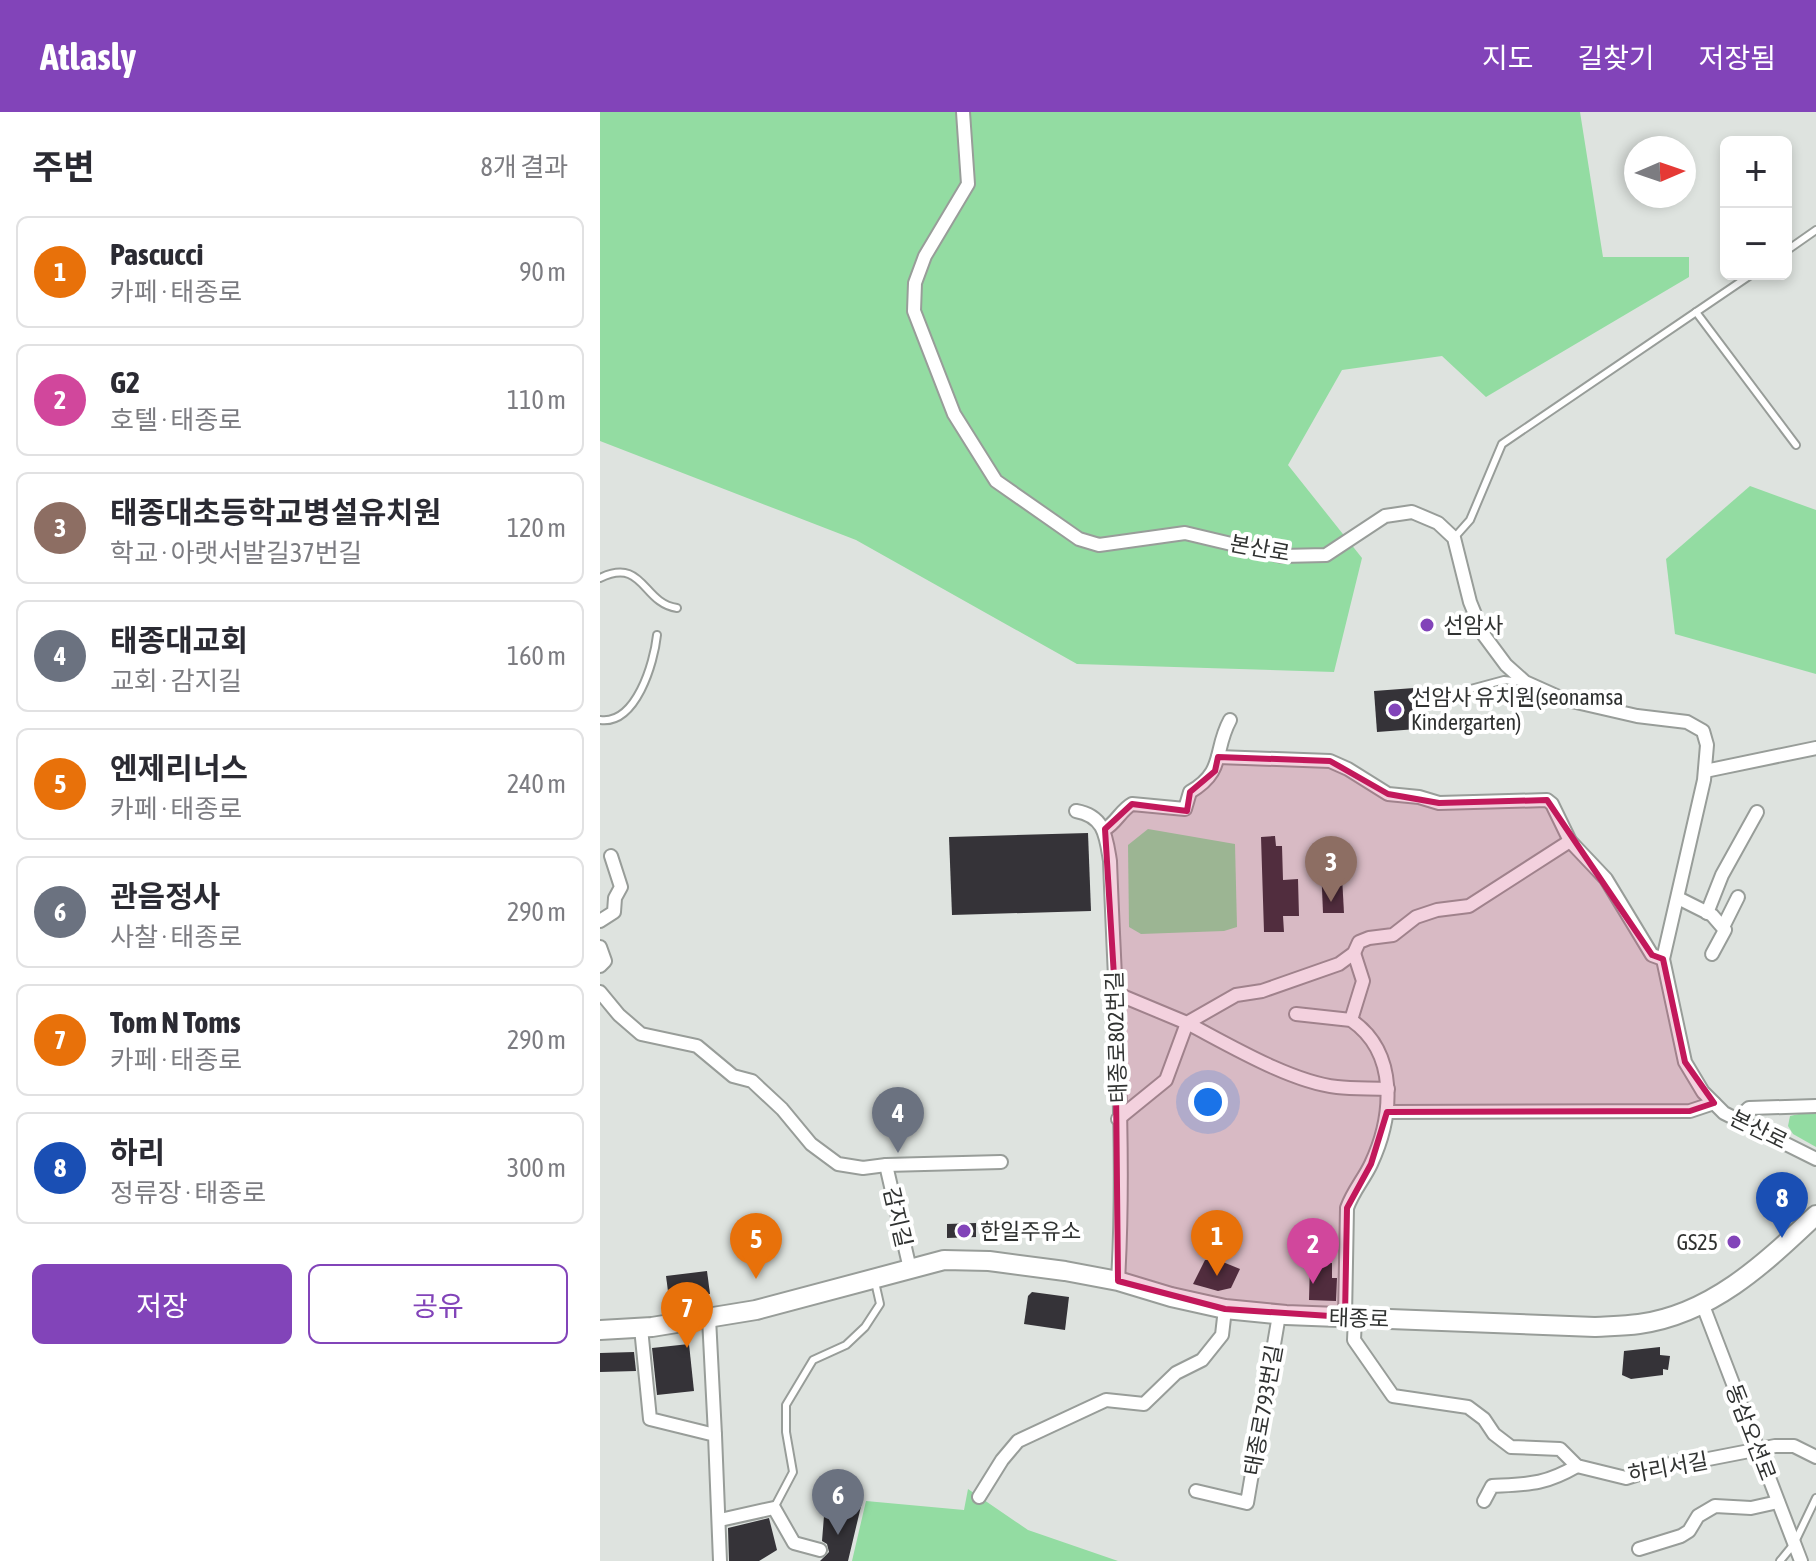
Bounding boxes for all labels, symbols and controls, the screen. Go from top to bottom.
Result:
text: Atlasly [40,35,136,78]
text: 지도 [1482,42,1533,74]
text: 길찾기 [1577,42,1655,74]
text: 저장됨 [1699,42,1776,74]
north arrow [1624,136,1696,208]
map controls [1720,136,1792,280]
button: + [1720,136,1792,208]
text: 주변 [32,147,95,186]
text: 8개 결과 [480,152,568,182]
button: − [1720,208,1792,280]
text: Pascucci [110,237,203,271]
text: 1 [54,257,66,287]
text: 90 m [519,257,566,287]
text: 카페 · 태종로 [110,277,242,307]
text: G2 [110,365,140,399]
text: 2 [54,385,66,415]
text: 110 m [507,385,566,415]
text: 호텔 · 태종로 [110,405,242,435]
text: 태종대초등학교병설유치원 [110,495,441,529]
text: 3 [54,513,66,543]
text: 120 m [507,513,566,543]
street label: 본산로 [1228,530,1292,566]
text: 학교 · 아랫서발길37번길 [110,538,362,568]
place label: 선암사 [1443,612,1504,638]
marker: 선암사 [1418,616,1436,634]
text: 태종대교회 [110,623,248,657]
text: 4 [54,641,66,671]
text: 160 m [507,641,566,671]
text: 교회 · 감지길 [110,666,242,696]
place label: 선암사 유치원(seonamsa Kindergarten) [1411,684,1623,735]
marker: 선암사 유치원(seonamsa Kindergarten) [1386,701,1404,719]
text: 엔제리너스 [110,751,248,785]
text: 5 [54,769,66,799]
text: 240 m [507,769,566,799]
text: 카페 · 태종로 [110,794,242,824]
pin: 3 [1305,836,1357,902]
text: 관음정사 [110,879,220,913]
text: 6 [54,897,66,927]
text: 290 m [507,897,566,927]
text: 사찰 · 태종로 [110,922,242,952]
street label: 태종로802번길 [1101,970,1131,1104]
text: Tom N Toms [110,1005,241,1039]
text: 7 [54,1025,66,1055]
text: 290 m [507,1025,566,1055]
text: 카페 · 태종로 [110,1045,242,1075]
your location [1188,1082,1228,1122]
pin: 4 [872,1087,924,1153]
street label: 본산로 [1726,1104,1792,1154]
text: 하리 [110,1135,165,1169]
text: 8 [54,1153,66,1183]
text: 300 m [507,1153,566,1183]
pin: 8 [1756,1172,1808,1238]
text: 정류장 · 태종로 [110,1178,266,1208]
street label: 감지길 [879,1184,917,1250]
pin: 1 [1191,1210,1243,1276]
pin: 5 [730,1213,782,1279]
place label: 한일주유소 [980,1218,1081,1244]
pin: 2 [1287,1218,1339,1284]
marker: 한일주유소 [955,1222,973,1240]
place label: GS25 [1676,1229,1718,1255]
marker: GS25 [1725,1233,1743,1251]
button: 저장 [32,1264,292,1344]
button: 공유 [308,1264,568,1344]
pin: 7 [661,1282,713,1348]
street label: 태종로 [1328,1304,1390,1332]
street label: 태종로793번길 [1239,1343,1287,1477]
street label: 동삼오션로 [1721,1380,1781,1484]
street label: 하리서길 [1626,1447,1710,1487]
pin: 6 [812,1469,864,1535]

